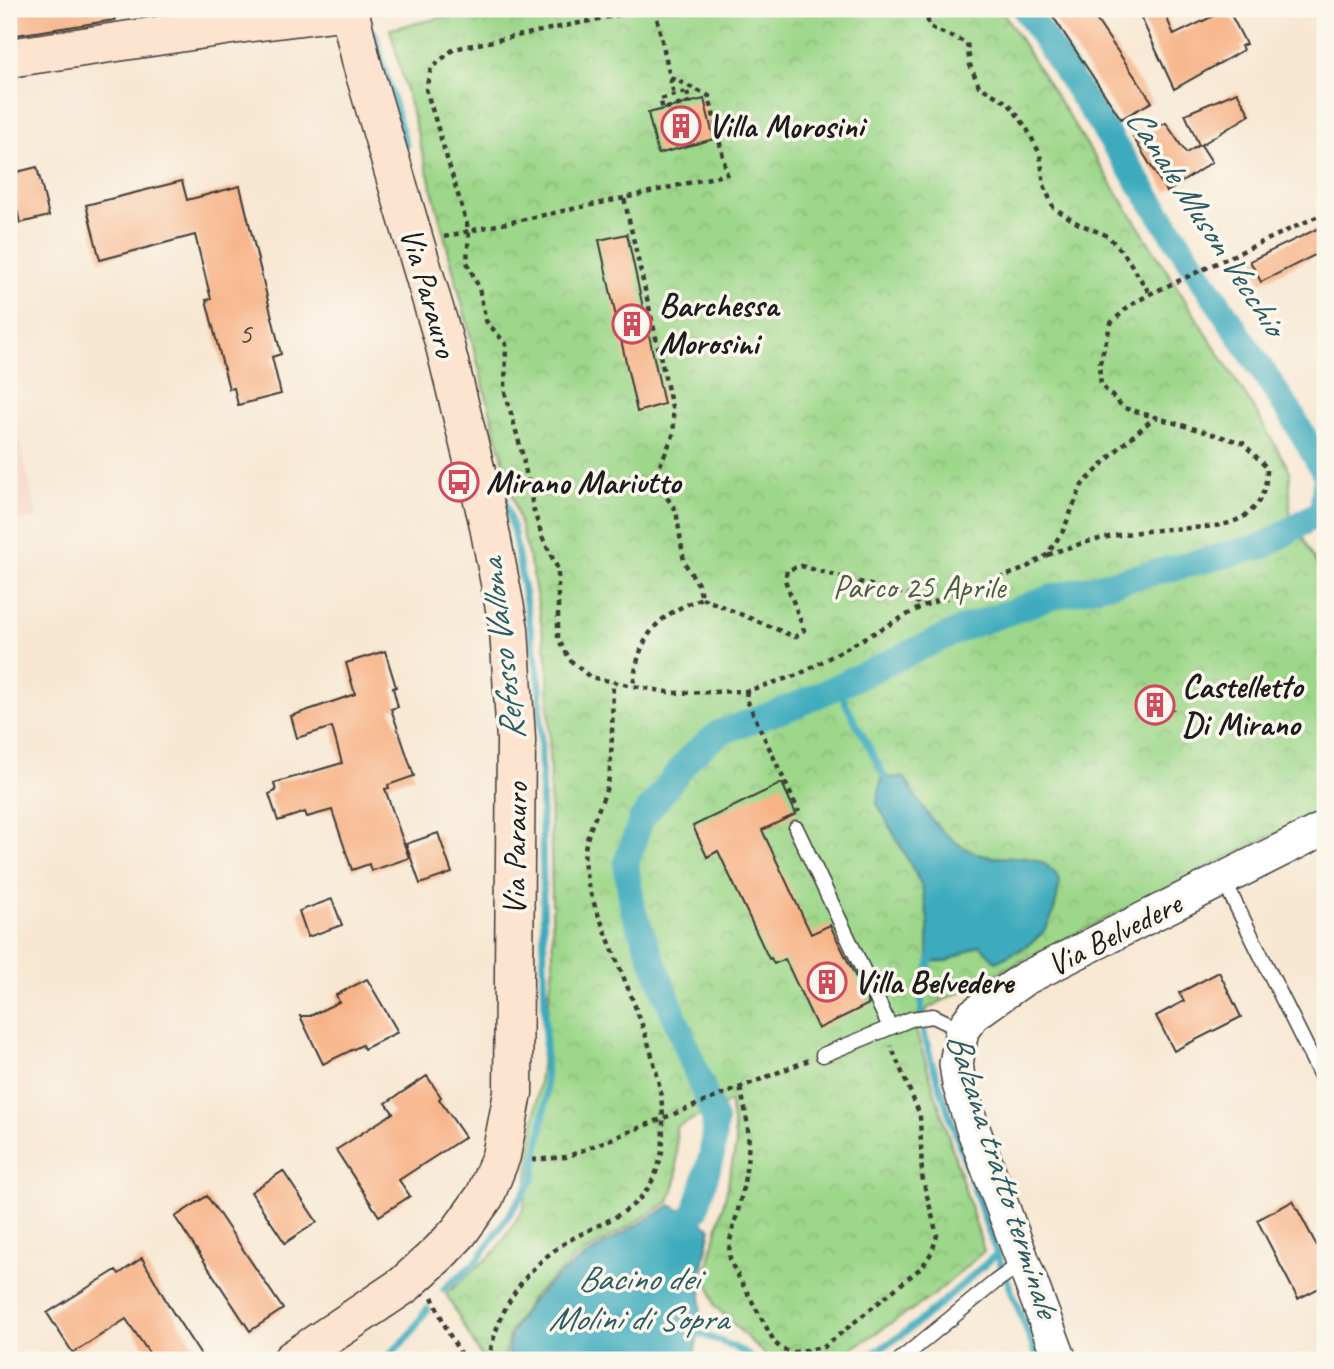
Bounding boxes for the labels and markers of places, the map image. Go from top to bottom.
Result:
building icon: Villa Morosini [660,105,702,147]
place label: Villa Morosini [708,105,868,147]
place label: Barchessa Morosini [659,284,781,364]
building icon: Barchessa Morosini [611,303,653,345]
bus stop icon: Mirano Mariutto [438,461,480,503]
place label: Mirano Mariutto [486,461,683,503]
place label: Castelletto Di Mirano [1182,665,1305,745]
building icon: Castelletto Di Mirano [1134,684,1176,726]
building icon: Villa Belvedere [806,961,848,1003]
place label: Villa Belvedere [854,961,1016,1003]

